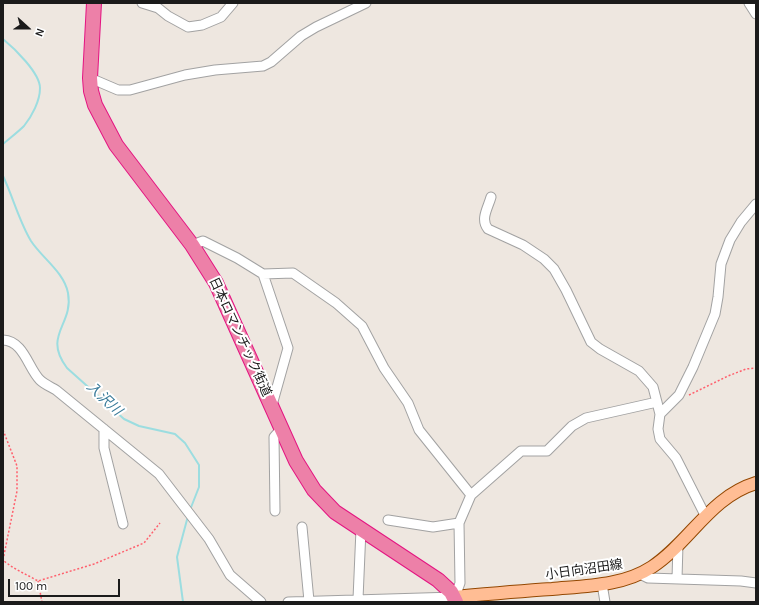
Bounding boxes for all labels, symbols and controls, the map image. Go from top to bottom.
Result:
north arrow [8,8,48,48]
text: N [32,26,47,38]
street label: 日本ロマンチック街道 [205,275,275,399]
water label: 入沢川 [83,379,125,419]
street label: 小日向沼田線 [544,557,624,583]
scale bar [10,571,122,597]
text: 100 m [15,579,47,593]

